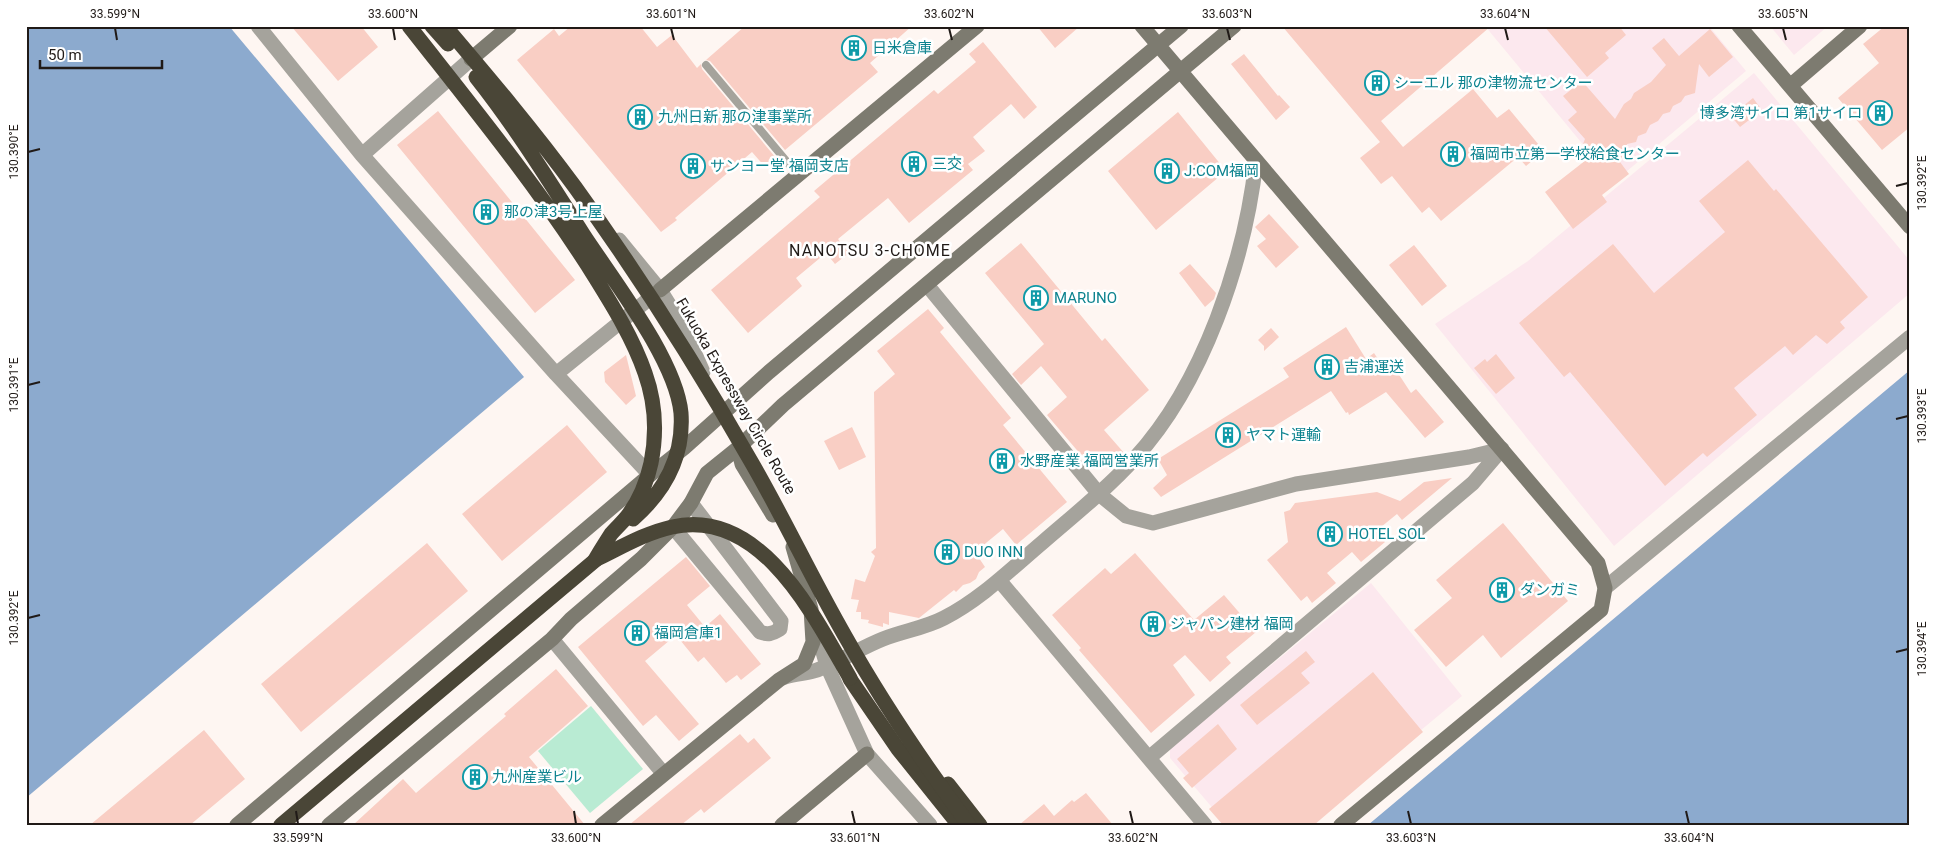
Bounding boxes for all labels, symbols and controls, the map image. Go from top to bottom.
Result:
text: 33.599°N [90,7,140,21]
text: 33.600°N [368,7,418,21]
text: 33.601°N [646,7,696,21]
text: 33.602°N [924,7,974,21]
text: 33.603°N [1202,7,1252,21]
text: 33.604°N [1480,7,1530,21]
text: 33.605°N [1758,7,1808,21]
building icon: 日米倉庫 [841,35,867,61]
scale bar [40,38,162,70]
place label: 日米倉庫 [872,39,932,57]
text: 50 m [48,46,82,64]
building icon: シーエル 那の津物流センター [1364,70,1390,96]
place label: シーエル 那の津物流センター [1394,74,1593,92]
building icon: 博多湾サイロ 第1サイロ [1867,100,1893,126]
building icon: 九州日新 那の津事業所 [627,104,653,130]
place label: 博多湾サイロ 第1サイロ [1700,104,1862,122]
place label: 九州日新 那の津事業所 [658,108,812,126]
text: 130.390°E [7,124,21,179]
building icon: 福岡市立第一学校給食センター [1440,141,1466,167]
place label: 福岡市立第一学校給食センター [1470,145,1680,163]
building icon: 三交 [901,151,927,177]
building icon: サンヨー堂 福岡支店 [680,153,706,179]
place label: 三交 [932,155,962,173]
text: 130.392°E [1915,155,1929,210]
place label: サンヨー堂 福岡支店 [710,157,849,175]
building icon: J:COM福岡 [1154,158,1180,184]
place label: J:COM福岡 [1184,162,1259,180]
building icon: 那の津3号上屋 [473,199,499,225]
place label: 那の津3号上屋 [504,203,602,221]
district label: NANOTSU 3-CHOME [789,241,951,260]
building icon: MARUNO [1023,285,1049,311]
place label: MARUNO [1054,289,1117,307]
street label: Fukuoka Expressway Circle Route [672,295,800,497]
building icon: 吉浦運送 [1314,354,1340,380]
text: 130.391°E [7,357,21,412]
place label: 吉浦運送 [1344,358,1404,376]
text: 130.393°E [1915,388,1929,443]
building icon: ヤマト運輸 [1215,422,1241,448]
place label: ヤマト運輸 [1246,426,1321,444]
building icon: 水野産業 福岡営業所 [989,448,1015,474]
place label: 水野産業 福岡営業所 [1020,452,1159,470]
building icon: HOTEL SOL [1317,521,1343,547]
place label: HOTEL SOL [1348,525,1425,543]
building icon: DUO INN [934,539,960,565]
place label: DUO INN [964,543,1023,561]
building icon: ダンガミ [1489,577,1515,603]
place label: ダンガミ [1520,581,1580,599]
text: 130.392°E [7,590,21,645]
building icon: ジャパン建材 福岡 [1140,611,1166,637]
place label: ジャパン建材 福岡 [1170,615,1294,633]
building icon: 福岡倉庫1 [624,620,650,646]
text: 130.394°E [1915,621,1929,676]
place label: 福岡倉庫1 [654,624,722,642]
building icon: 九州産業ビル [462,764,488,790]
place label: 九州産業ビル [492,768,582,786]
text: 33.599°N [273,831,323,845]
text: 33.600°N [551,831,601,845]
text: 33.601°N [830,831,880,845]
text: 33.602°N [1108,831,1158,845]
text: 33.603°N [1386,831,1436,845]
text: 33.604°N [1664,831,1714,845]

